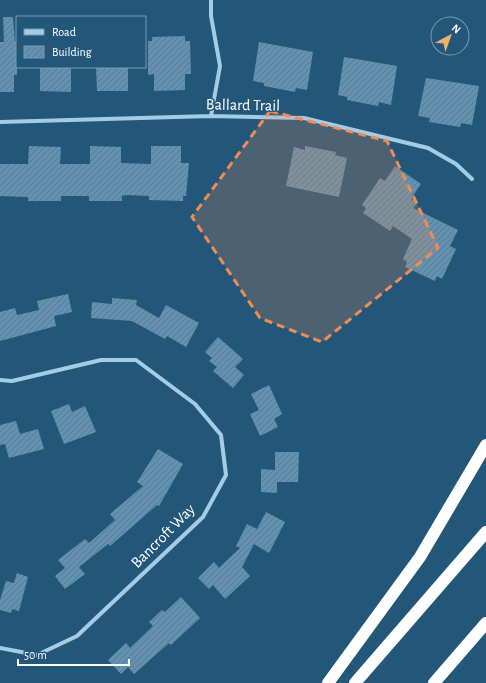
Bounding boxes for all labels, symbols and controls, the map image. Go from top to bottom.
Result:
legend [16,16,146,68]
north arrow [430,16,470,56]
text: N [450,22,463,35]
text: Road [52,26,76,38]
text: Building [52,46,92,58]
street label: Ballard Trail [206,96,280,114]
street label: Bancroft Way [128,501,199,572]
scale bar [18,641,129,667]
text: 50 m [24,649,47,661]

